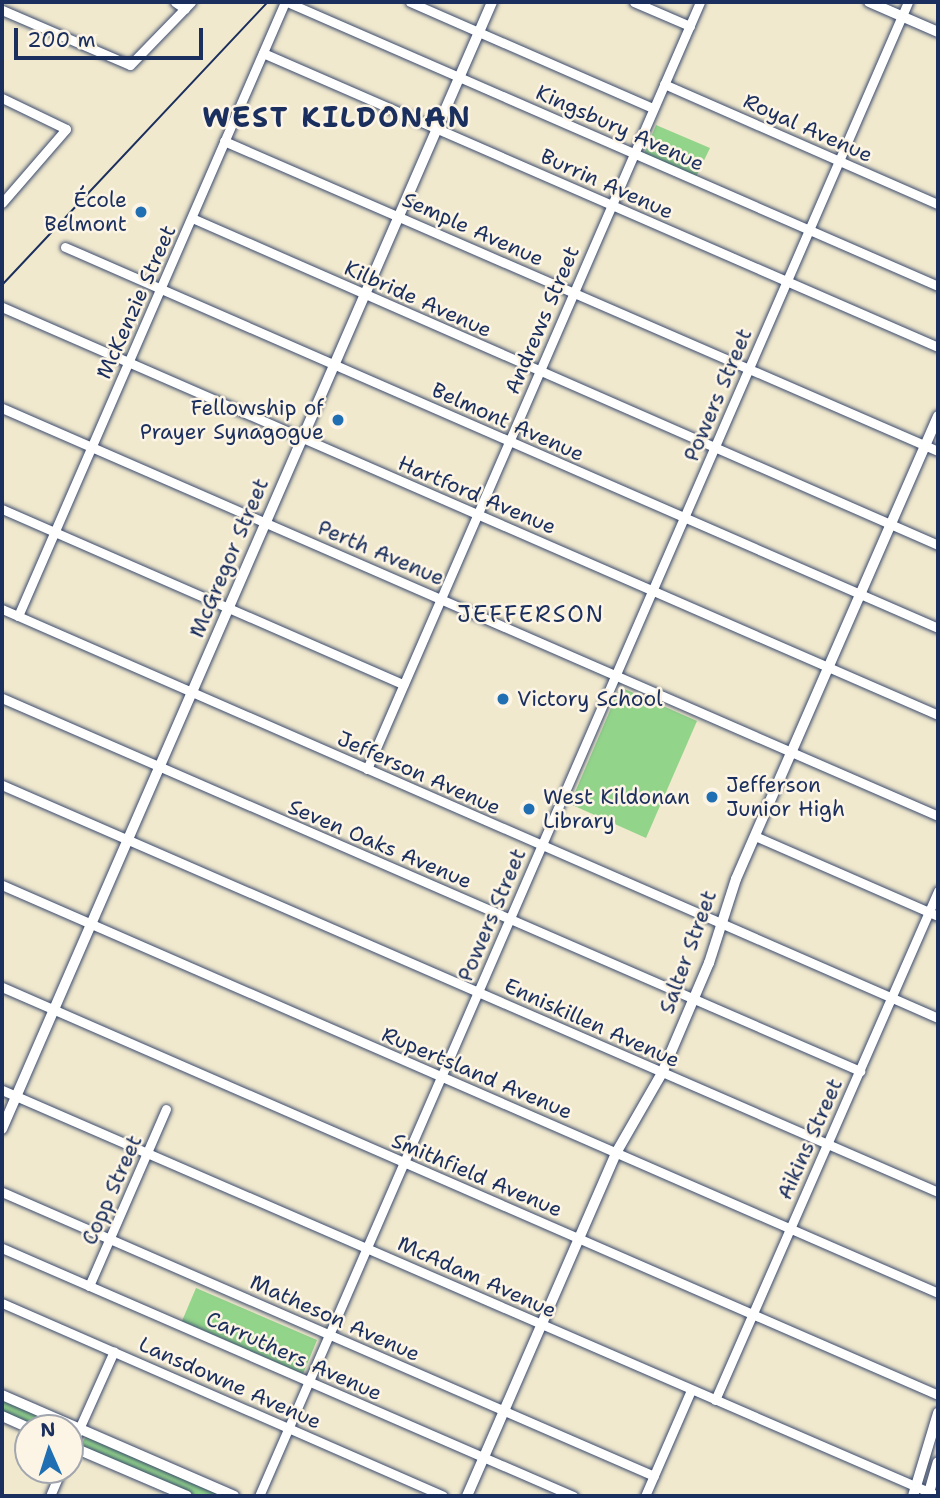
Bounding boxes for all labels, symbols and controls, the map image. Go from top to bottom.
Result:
scale bar [18,14,206,58]
text: 200 m [27,26,96,54]
street label: Kingsbury Avenue [532,80,708,176]
street label: Royal Avenue [739,88,877,168]
district label: WEST KILDONAN [204,100,470,134]
street label: Burrin Avenue [537,144,677,224]
place label: École Belmont [44,187,127,237]
street label: Semple Avenue [398,187,548,271]
marker: École Belmont [133,204,149,220]
street label: McKenzie Street [91,221,181,383]
street label: Andrews Street [499,242,585,398]
street label: Kilbride Avenue [340,255,496,343]
street label: Powers Street [679,325,757,465]
street label: Belmont Avenue [428,377,588,467]
place label: Fellowship of Prayer Synagogue [140,395,324,445]
marker: Fellowship of Prayer Synagogue [330,412,346,428]
street label: Hartford Avenue [394,450,560,540]
street label: McGregor Street [184,475,274,641]
street label: Perth Avenue [314,515,448,591]
district label: JEFFERSON [458,600,604,628]
place label: Victory School [517,686,662,712]
marker: Victory School [495,691,511,707]
street label: Jefferson Avenue [333,726,505,820]
place label: Jefferson Junior High [726,772,845,822]
place label: West Kildonan Library [543,784,690,834]
marker: Jefferson Junior High [704,789,720,805]
street label: Seven Oaks Avenue [284,794,476,894]
marker: West Kildonan Library [521,801,537,817]
street label: Powers Street [453,845,531,985]
street label: Salter Street [654,887,722,1017]
street label: Enniskillen Avenue [500,973,684,1073]
street label: Rupertsland Avenue [378,1021,576,1125]
street label: Aikins Street [772,1075,848,1203]
street label: Smithfield Avenue [388,1128,566,1222]
street label: Copp Street [77,1131,147,1249]
street label: McAdam Avenue [394,1231,560,1323]
street label: Matheson Avenue [246,1269,424,1367]
street label: Carruthers Avenue [202,1306,386,1406]
street label: Lansdowne Avenue [135,1331,325,1435]
north arrow [14,1414,84,1484]
text: N [40,1417,56,1442]

